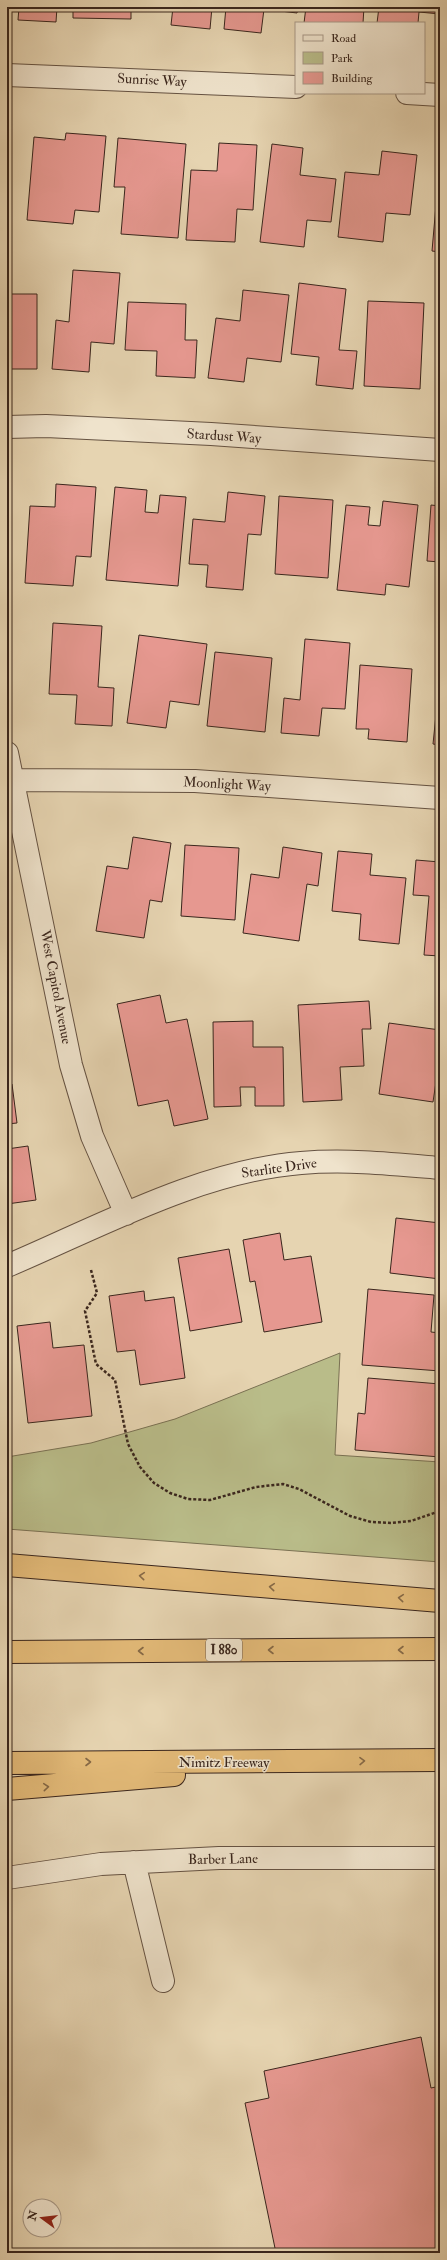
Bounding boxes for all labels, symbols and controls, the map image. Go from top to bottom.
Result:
legend [295,22,425,94]
text: Road [331,31,356,46]
text: Park [331,51,353,66]
street label: Sunrise Way [117,70,188,91]
text: Building [331,71,374,86]
street label: Stardust Way [186,425,263,448]
street label: Moonlight Way [183,773,272,796]
street label: West Capitol Avenue [35,927,75,1046]
street label: Starlite Drive [240,1154,318,1182]
one-way arrow [139,1572,145,1581]
one-way arrow [269,1583,275,1592]
one-way arrow [398,1593,404,1602]
road number: I 880 [206,1639,242,1661]
one-way arrow [268,1646,274,1654]
one-way arrow [398,1646,404,1654]
one-way arrow [138,1647,144,1655]
street label: Nimitz Freeway [179,1754,270,1772]
one-way arrow [359,1757,365,1765]
one-way arrow [85,1758,91,1766]
one-way arrow [43,1782,49,1791]
street label: Barber Lane [188,1850,258,1868]
north arrow [22,2198,62,2238]
text: N [25,2208,41,2223]

